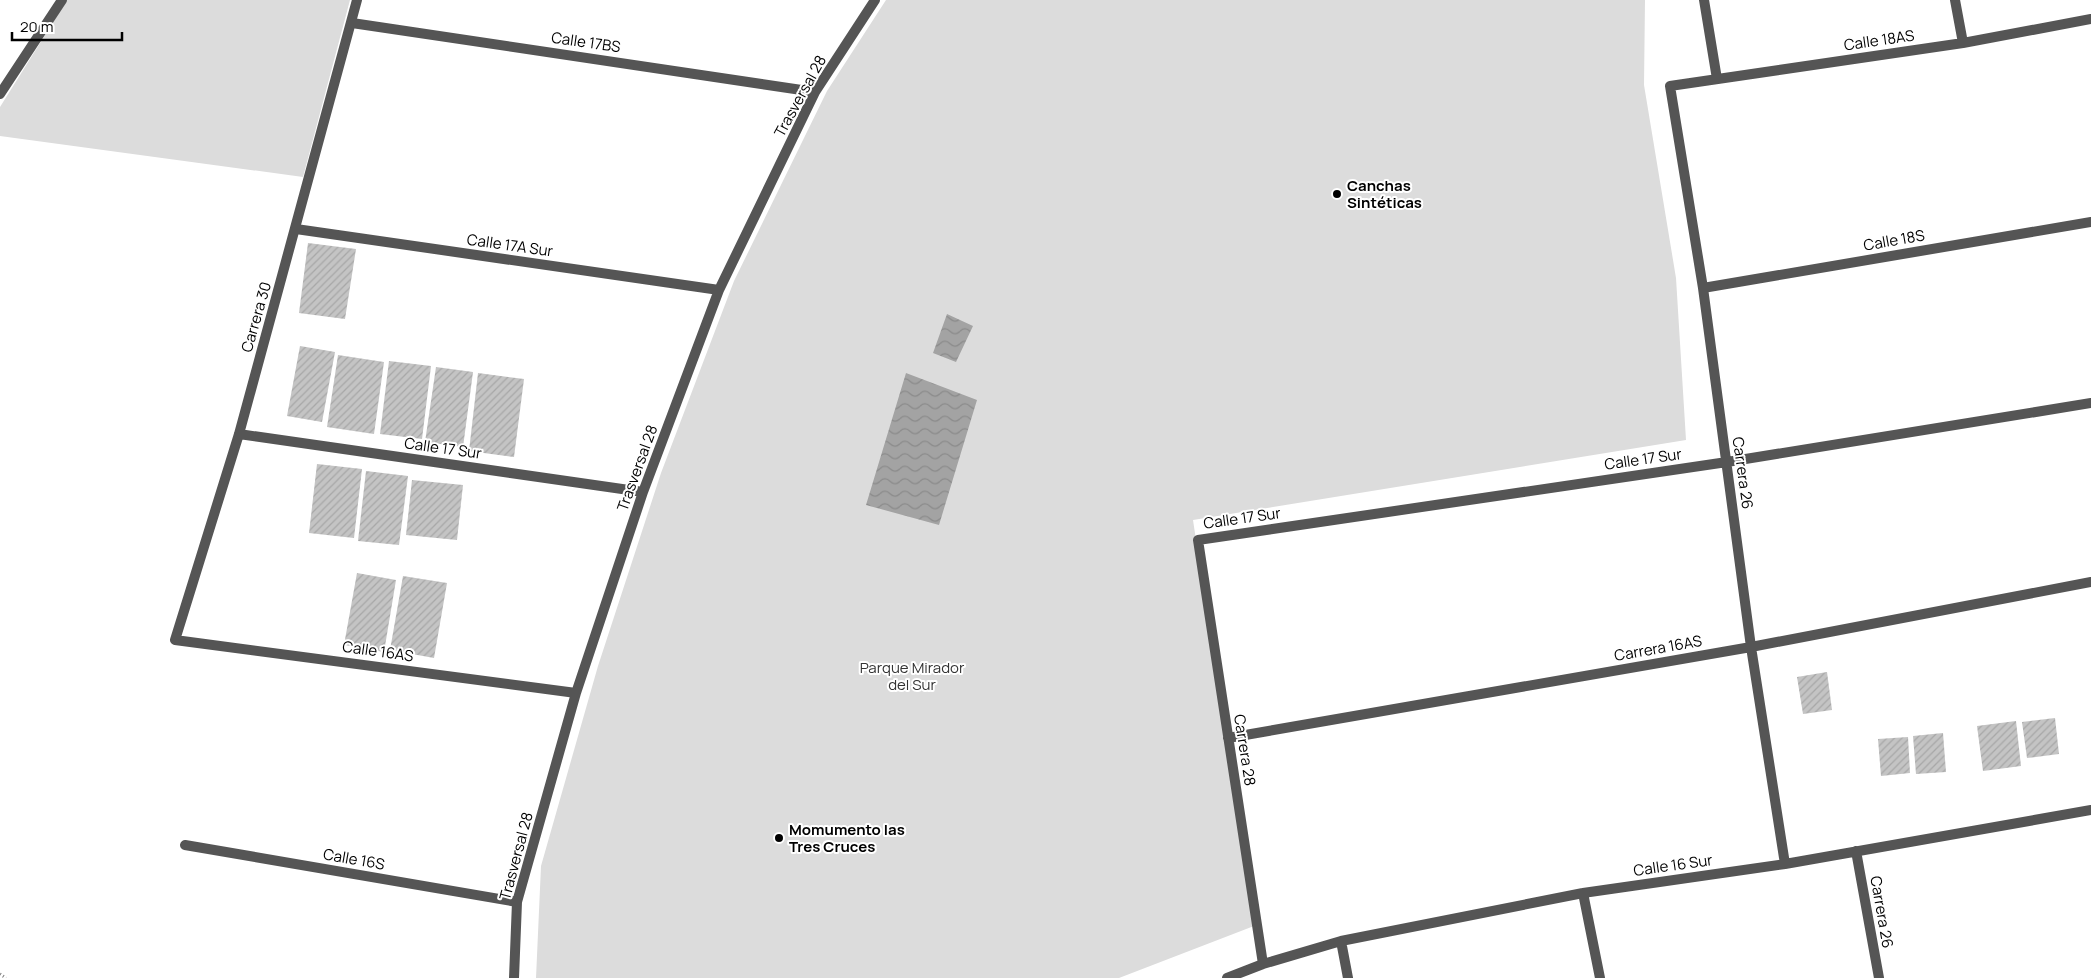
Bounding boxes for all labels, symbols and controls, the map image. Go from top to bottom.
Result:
scale bar [12,10,122,42]
text: 20 m [20,16,53,37]
street label: Calle 18AS [1842,25,1916,55]
street label: Calle 17BS [550,27,622,57]
street label: Trasversal 28 [769,51,831,141]
place label: Canchas Sintéticas [1347,175,1422,213]
marker: Canchas Sintéticas [1331,188,1343,200]
street label: Calle 18S [1862,224,1926,256]
street label: Calle 17A Sur [466,229,555,262]
street label: Carrera 30 [236,279,276,355]
street label: Trasversal 28 [612,422,662,514]
street label: Calle 17 Sur [403,432,484,464]
street label: Carrera 26 [1728,435,1758,511]
street label: Calle 17 Sur [1603,443,1684,475]
street label: Calle 17 Sur [1202,502,1283,534]
street label: Carrera 16AS [1613,630,1703,666]
street label: Calle 16AS [341,636,415,666]
park label: Parque Mirador del Sur [860,657,965,695]
street label: Carrera 28 [1229,713,1261,787]
street label: Trasversal 28 [494,810,538,902]
place label: Momumento las Tres Cruces [789,819,905,857]
marker: Momumento las Tres Cruces [773,832,785,844]
street label: Calle 16S [322,843,386,875]
street label: Calle 16 Sur [1632,849,1714,881]
street label: Carrera 26 [1865,874,1899,950]

